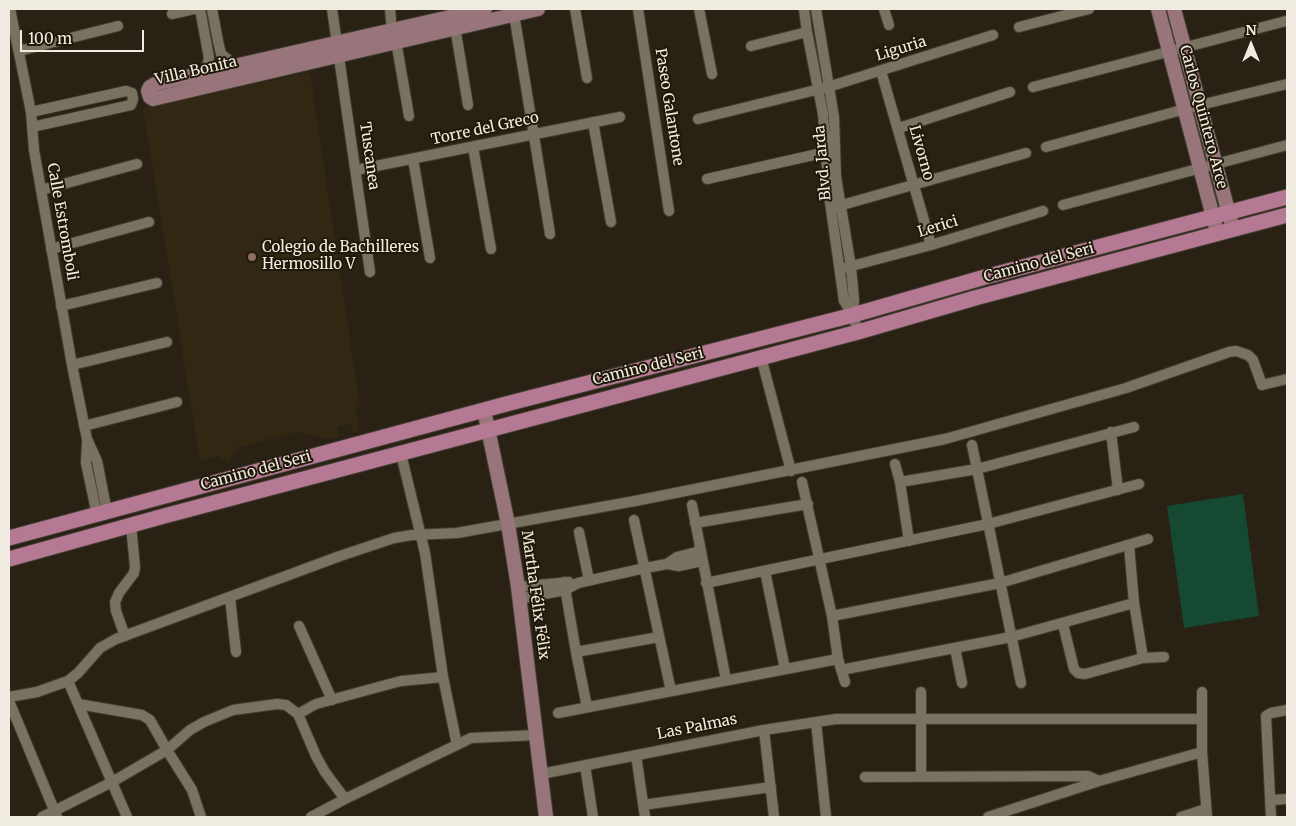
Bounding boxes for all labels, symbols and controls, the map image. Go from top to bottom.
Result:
scale bar [22,20,146,52]
north arrow [1226,20,1276,70]
text: N [1245,21,1257,39]
text: 100 m [28,29,72,48]
street label: Liguria [874,33,928,65]
street label: Carlos Quintero Arce [1175,43,1231,191]
street label: Paseo Galantone [651,47,687,167]
street label: Villa Bonita [153,53,239,89]
street label: Torre del Greco [430,109,540,149]
street label: Tuscanea [355,121,383,191]
street label: Livorno [905,123,937,183]
street label: Blvd. Jarda [811,124,835,202]
street label: Calle Estromboli [43,162,81,282]
street label: Lerici [916,212,960,242]
place label: Colegio de Bachilleres Hermosillo V [262,239,419,274]
street label: Camino del Seri [982,240,1096,286]
marker: Colegio de Bachilleres Hermosillo V [246,251,258,263]
street label: Camino del Seri [591,345,705,389]
street label: Camino del Seri [199,448,313,494]
street label: Martha Félix Félix [517,529,553,661]
street label: Las Palmas [655,710,739,744]

